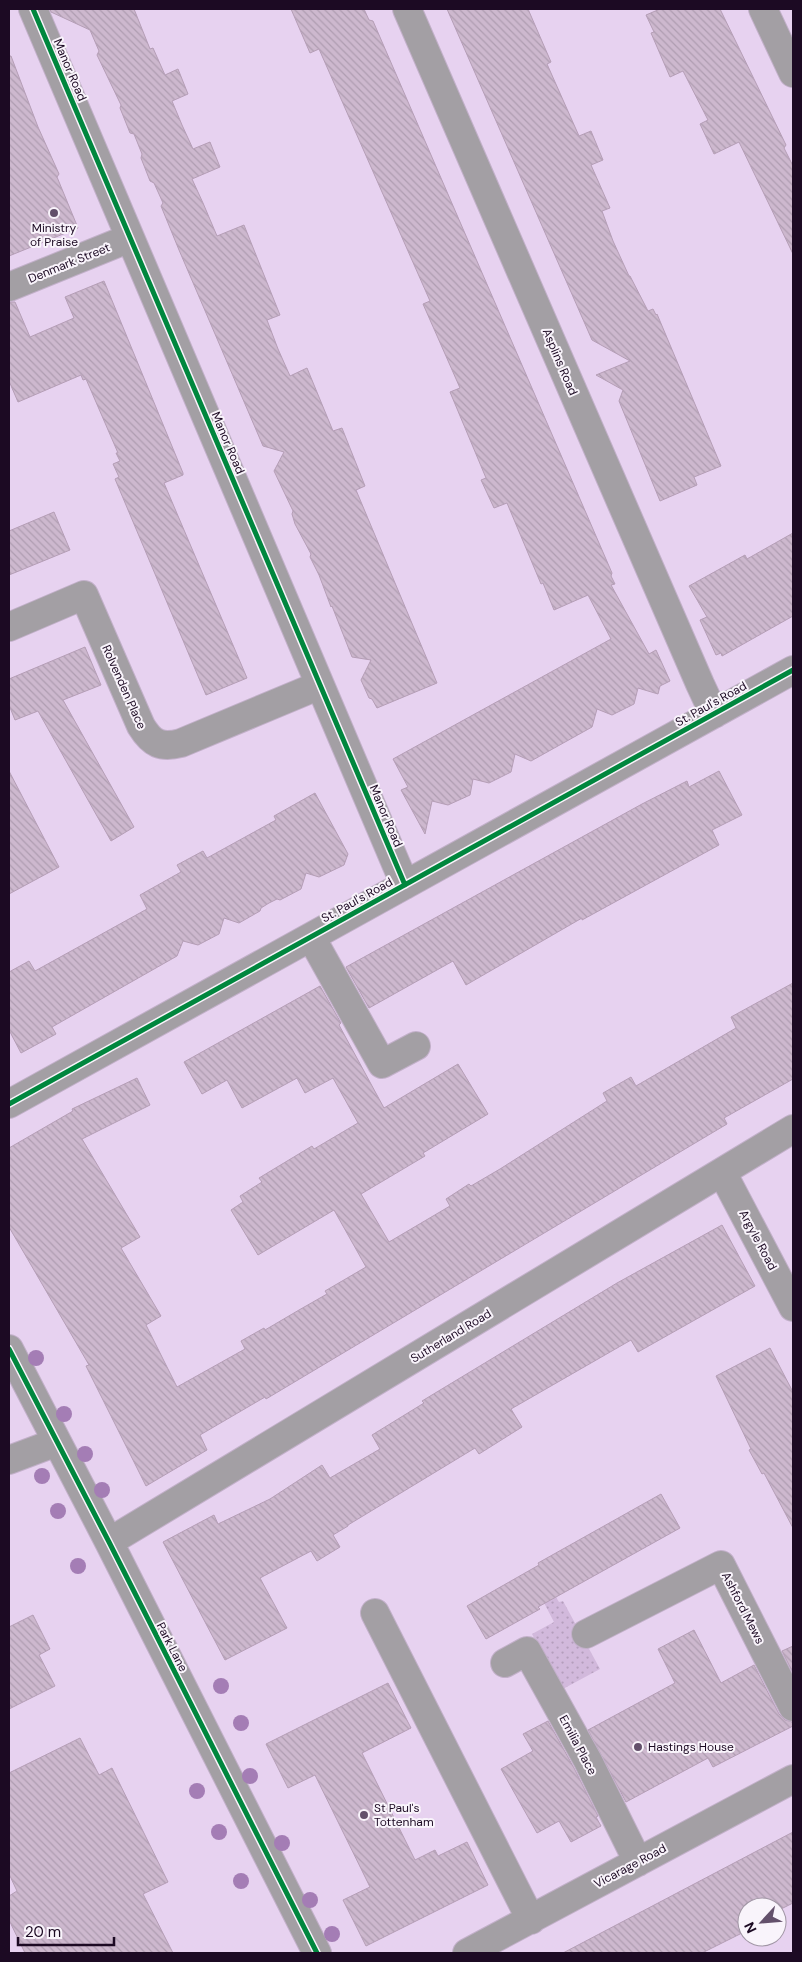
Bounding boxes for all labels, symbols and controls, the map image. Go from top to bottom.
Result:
street label: Manor Road [50,36,90,104]
marker: Ministry of Praise [48,207,60,219]
place label: Ministry of Praise [30,220,78,250]
street label: Denmark Street [26,239,113,287]
street label: Asplins Road [539,326,581,398]
street label: Manor Road [208,409,248,477]
street label: Rolvenden Place [98,642,150,732]
street label: St. Paul's Road [673,678,749,730]
street label: Manor Road [366,782,406,850]
street label: St. Paul's Road [319,874,395,926]
street label: Argyle Road [735,1207,781,1273]
street label: Sutherland Road [408,1306,494,1366]
street label: Ashford Mews [718,1569,768,1647]
street label: Park Lane [153,1620,191,1675]
street label: Emilia Place [556,1712,601,1778]
place label: Hastings House [648,1739,734,1755]
marker: Hastings House [632,1741,644,1753]
place label: St Paul's Tottenham [374,1800,434,1830]
marker: St Paul's Tottenham [358,1809,370,1821]
street label: Vicarage Road [591,1840,669,1892]
north arrow [737,1897,787,1947]
scale bar [18,1914,114,1946]
text: N [740,1919,761,1936]
text: 20 m [25,1922,61,1942]

